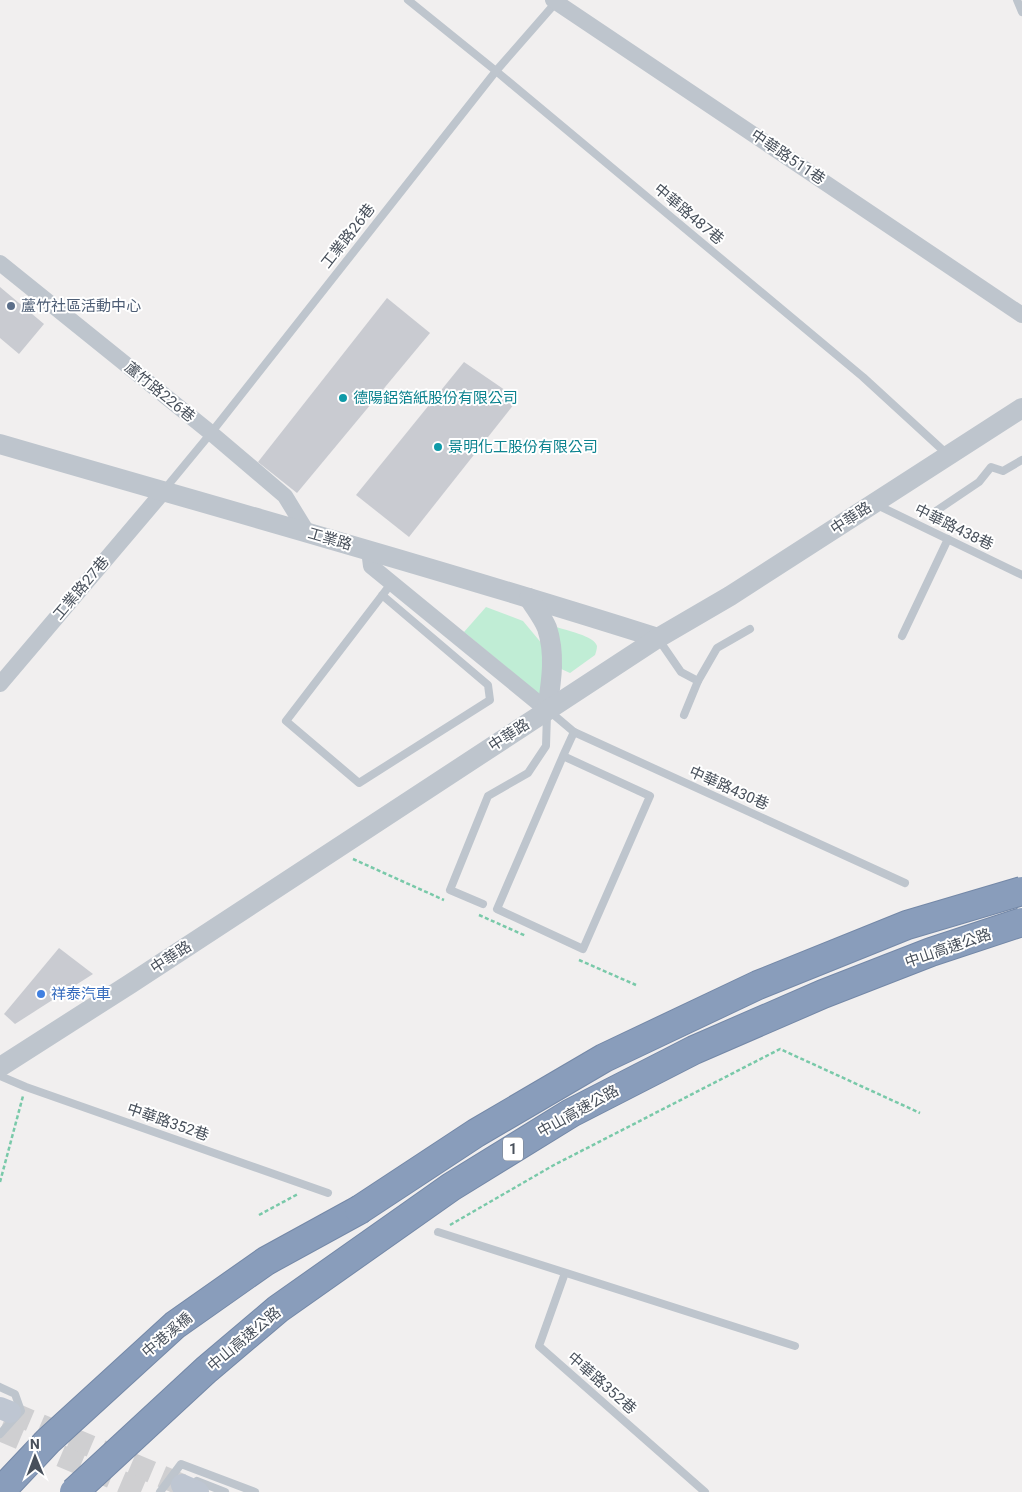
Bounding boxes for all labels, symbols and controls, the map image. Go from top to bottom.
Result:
street label: 中華路511巷 [748,126,828,188]
street label: 中華路487巷 [651,180,727,248]
street label: 工業路26巷 [317,200,379,272]
place label: 蘆竹社區活動中心 [21,297,141,315]
marker: 蘆竹社區活動中心 [5,300,17,312]
street label: 蘆竹路226巷 [121,358,199,426]
place label: 德陽鋁箔紙股份有限公司 [353,389,518,407]
marker: 德陽鋁箔紙股份有限公司 [337,392,349,404]
place label: 景明化工股份有限公司 [448,438,598,456]
marker: 景明化工股份有限公司 [432,441,444,453]
street label: 中華路 [827,498,875,538]
street label: 中華路438巷 [912,500,996,554]
street label: 工業路 [306,524,354,554]
street label: 工業路27巷 [49,553,113,623]
street label: 中華路 [485,715,533,755]
street label: 中華路430巷 [686,762,772,814]
street label: 中山高速公路 [903,925,993,971]
street label: 中華路 [147,937,195,977]
place label: 祥泰汽車 [51,985,111,1003]
marker: 祥泰汽車 [35,988,47,1000]
street label: 中山高速公路 [534,1081,622,1141]
street label: 中華路352巷 [125,1100,211,1144]
road number: 1 [503,1138,523,1160]
street label: 中山高速公路 [204,1303,284,1375]
street label: 中港溪橋 [138,1309,196,1361]
street label: 中華路352巷 [564,1348,640,1418]
north arrow [10,1432,60,1482]
text: N [30,1436,40,1452]

